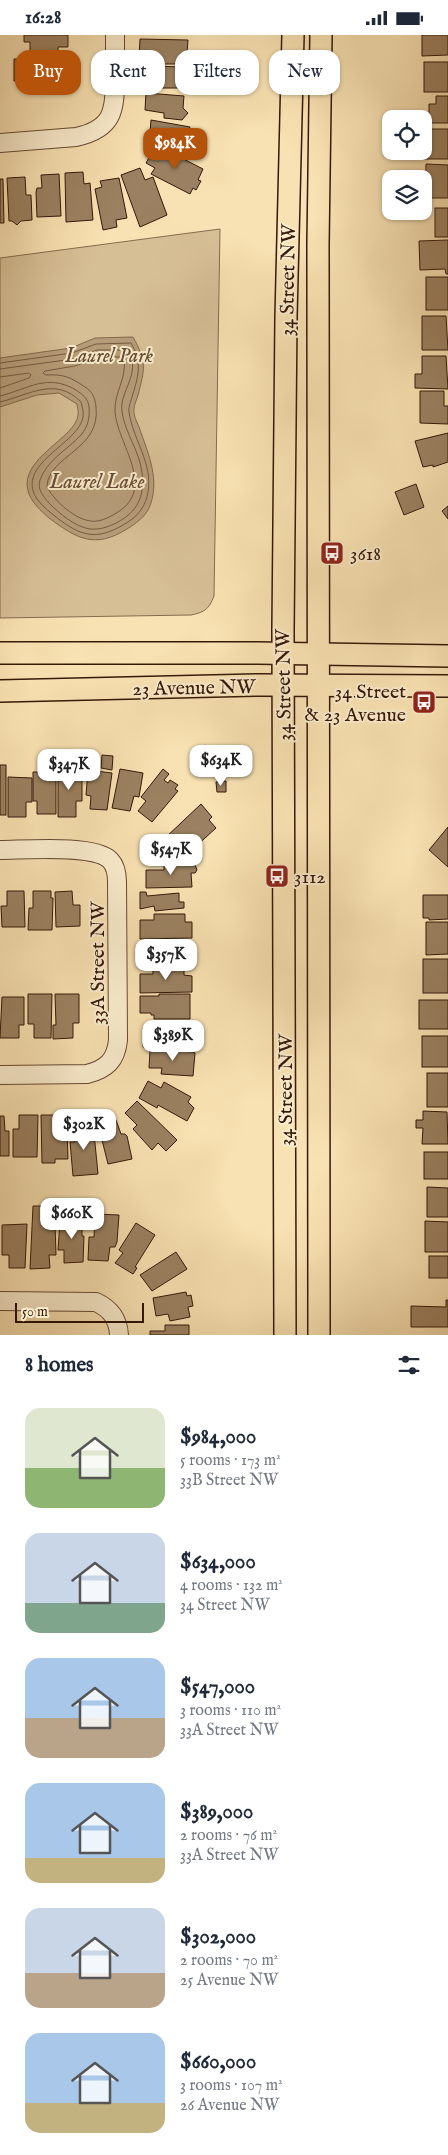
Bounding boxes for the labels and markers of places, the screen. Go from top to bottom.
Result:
pin: $984K [140,127,210,170]
bus stop icon: 3618 [319,540,345,566]
place label: 3618 [350,542,381,567]
place label: 34 Street & 23 Avenue [304,680,406,728]
bus stop icon: 34 Street & 23 Avenue [411,689,437,715]
pin: $634K [186,745,256,787]
pin: $347K [34,749,104,791]
pin: $547K [136,833,206,876]
bus stop icon: 3112 [264,863,290,889]
place label: 3112 [294,865,326,890]
pin: $357K [131,939,201,981]
pin: $389K [138,1019,208,1062]
pin: $302K [49,1109,119,1151]
pin: $660K [37,1197,107,1240]

